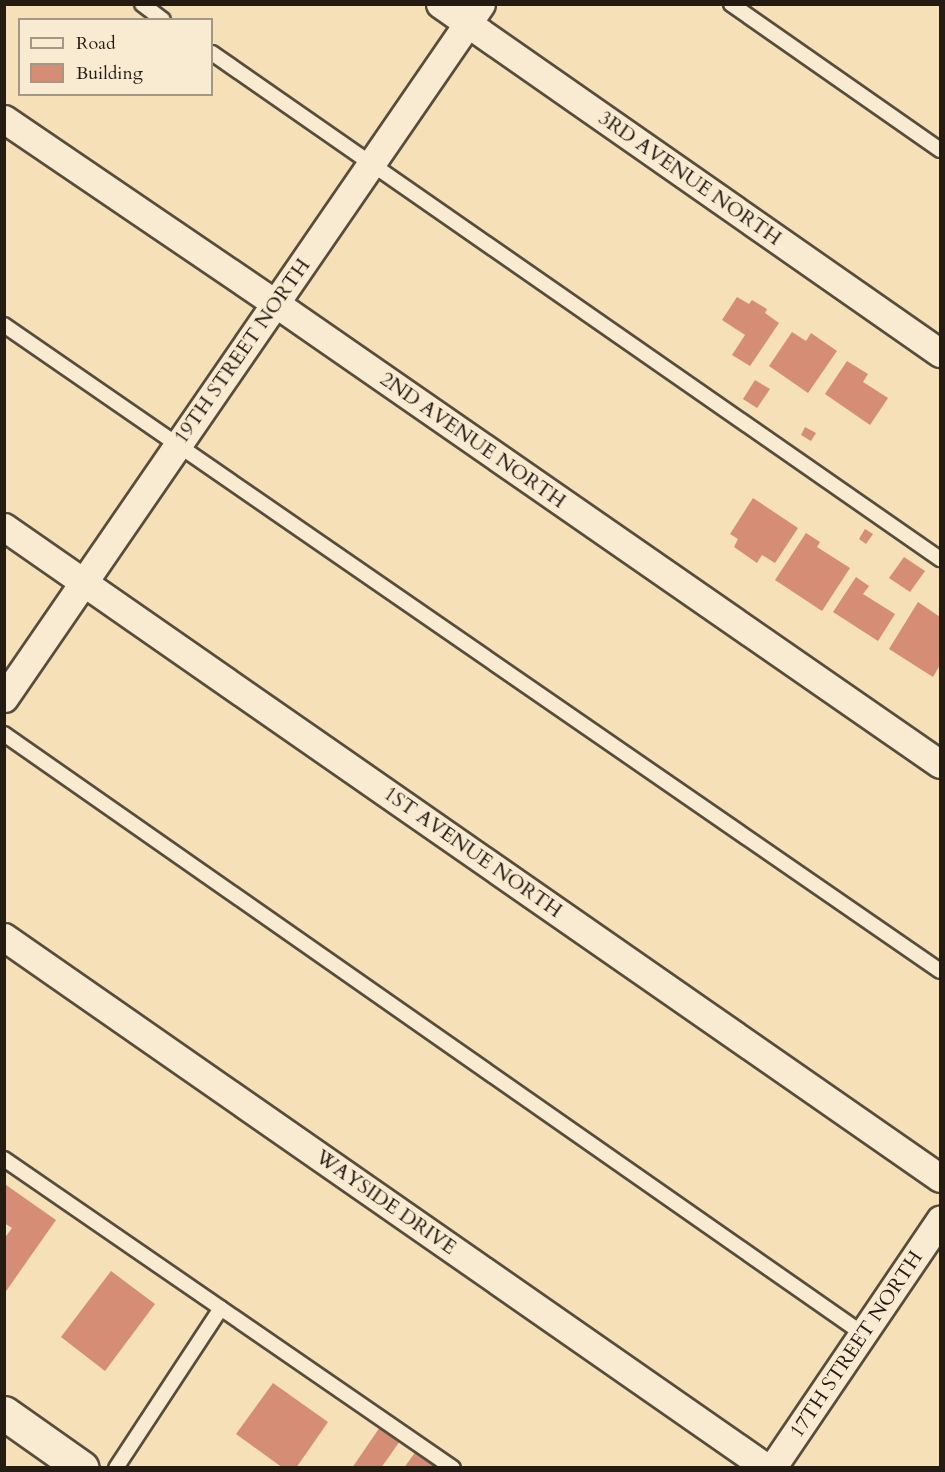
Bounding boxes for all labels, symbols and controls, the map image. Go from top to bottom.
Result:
legend [18,18,213,96]
text: Road [76,31,116,56]
text: Building [76,61,143,86]
street label: 3RD AVENUE NORTH [594,106,786,250]
street label: 19TH STREET NORTH [169,254,315,448]
street label: 2ND AVENUE NORTH [376,367,570,513]
street label: 1ST AVENUE NORTH [379,781,567,923]
street label: WAYSIDE DRIVE [311,1145,461,1259]
street label: 17TH STREET NORTH [785,1246,927,1442]

